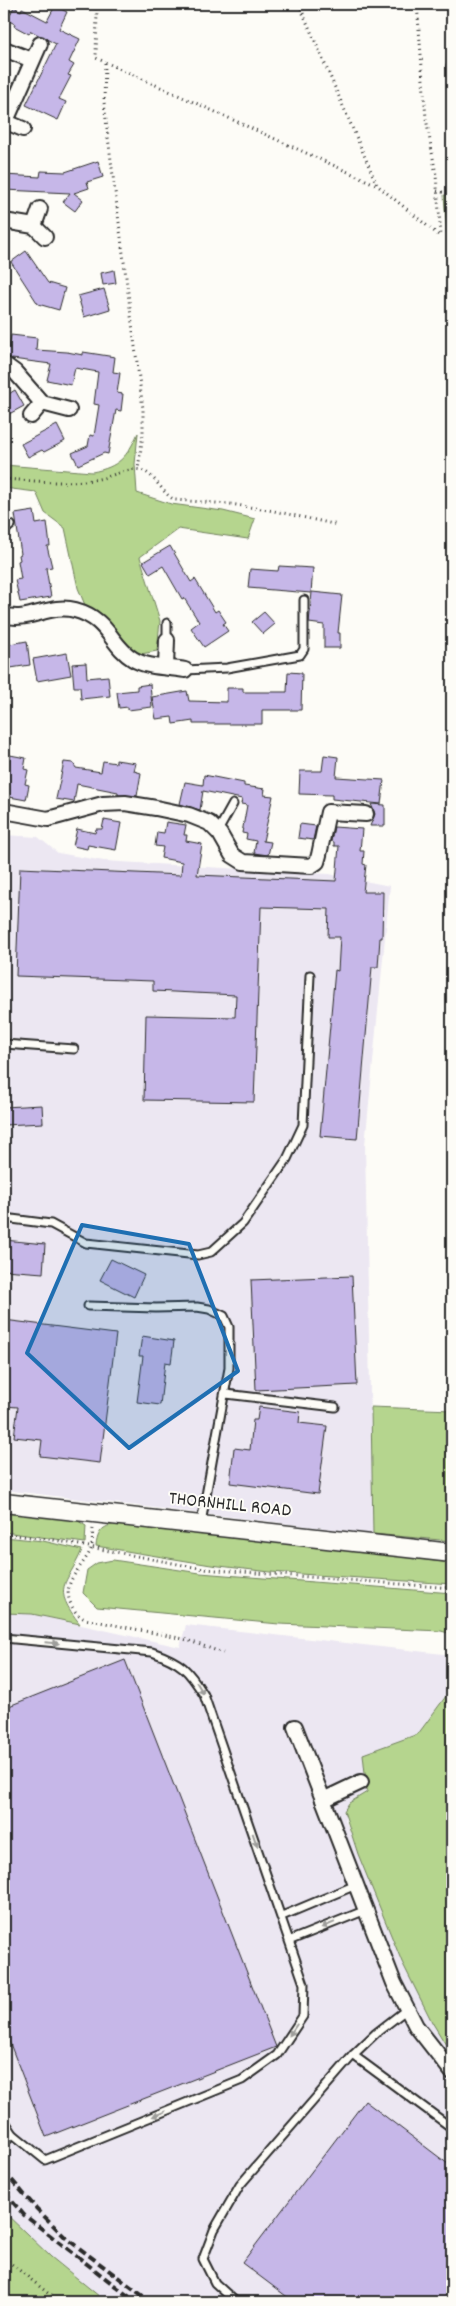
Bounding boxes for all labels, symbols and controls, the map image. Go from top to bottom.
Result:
street label: THORNHILL ROAD [168,1486,293,1526]
one-way arrow [45,1639,61,1647]
one-way arrow [196,1681,205,1694]
one-way arrow [252,1833,259,1848]
one-way arrow [321,1922,335,1930]
one-way arrow [288,2023,298,2037]
one-way arrow [151,2110,166,2118]

